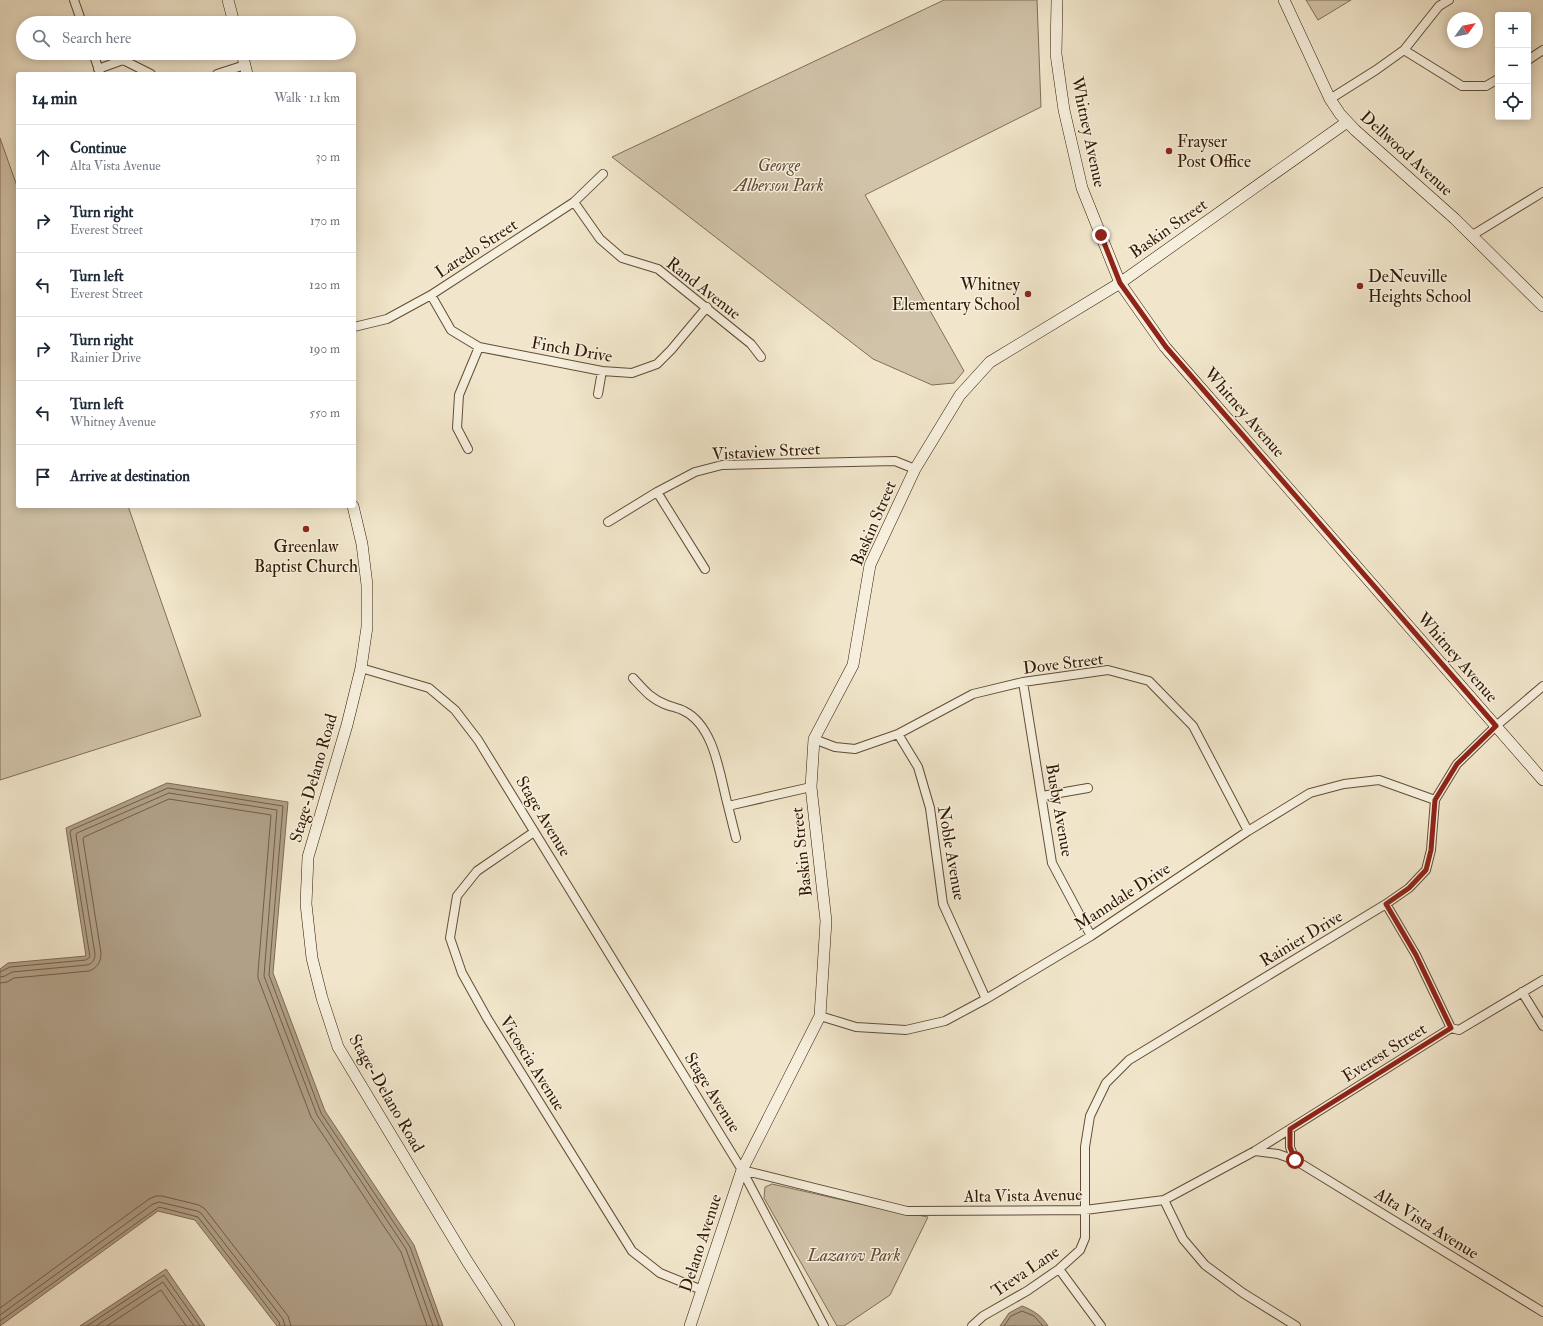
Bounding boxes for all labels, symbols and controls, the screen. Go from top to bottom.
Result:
north arrow [1447,12,1483,48]
map controls [1495,12,1531,120]
button: + [1495,12,1531,48]
search box [16,16,356,60]
icon: search [30,27,52,49]
text: Search here [62,29,131,48]
button: − [1495,48,1531,84]
street label: Whitney Avenue [1065,74,1110,190]
button: locate [1495,84,1531,120]
text: 14 min [32,88,77,109]
text: Walk · 1.1 km [274,90,340,106]
street label: Dellwood Avenue [1356,106,1457,200]
place label: Frayser Post Office [1177,131,1251,172]
text: Continue [70,139,126,158]
icon: ahead [32,146,54,168]
marker: Frayser Post Office [1164,146,1174,156]
text: 30 m [316,149,340,165]
park label: George Alberson Park [732,155,824,196]
text: Alta Vista Avenue [70,158,161,174]
street label: Baskin Street [1125,194,1212,263]
text: Turn right [70,203,133,222]
icon: right [32,210,54,232]
text: 170 m [310,213,340,229]
street label: Laredo Street [431,214,522,283]
text: Everest Street [70,222,143,238]
route end [1092,226,1110,244]
street label: Rand Avenue [662,253,745,324]
place label: DeNeuville Heights School [1368,266,1472,307]
text: Turn left [70,267,124,286]
icon: left [32,274,54,296]
place label: Whitney Elementary School [892,274,1021,316]
text: 120 m [309,277,340,293]
marker: DeNeuville Heights School [1355,281,1365,291]
text: Everest Street [70,286,143,302]
marker: Whitney Elementary School [1023,289,1033,299]
text: Turn right [70,331,133,350]
street label: Finch Drive [530,332,614,367]
icon: right [32,338,54,360]
text: 190 m [309,341,340,357]
text: Rainier Drive [70,350,141,366]
street label: Whitney Avenue [1198,362,1289,462]
text: Turn left [70,395,124,414]
icon: left [32,402,54,424]
text: 550 m [309,405,340,421]
text: Whitney Avenue [70,414,156,430]
street label: Vistaview Street [711,438,821,465]
icon: arrive [32,466,54,488]
text: Arrive at destination [70,467,190,486]
street label: Baskin Street [846,477,901,569]
marker: Greenlaw Baptist Church [301,524,311,534]
place label: Greenlaw Baptist Church [254,536,358,578]
street label: Whitney Avenue [1411,607,1502,707]
street label: Dove Street [1022,648,1105,679]
street label: Stage-Delano Road [285,711,342,845]
street label: Busby Avenue [1040,762,1078,859]
street label: Stage Avenue [511,772,576,860]
street label: Noble Avenue [933,804,970,902]
street label: Baskin Street [786,806,817,898]
street label: Manndale Drive [1070,858,1174,935]
street label: Rainier Drive [1256,906,1346,971]
street label: Vicoscia Avenue [495,1012,570,1115]
street label: Everest Street [1338,1018,1431,1087]
street label: Stage-Delano Road [344,1030,429,1157]
street label: Stage Avenue [680,1048,745,1136]
route start [1286,1151,1304,1169]
street label: Alta Vista Avenue [1370,1183,1483,1264]
street label: Alta Vista Avenue [962,1184,1083,1207]
street label: Delano Avenue [675,1191,726,1295]
street label: Treva Lane [987,1241,1063,1302]
park label: Lazarov Park [807,1245,900,1266]

